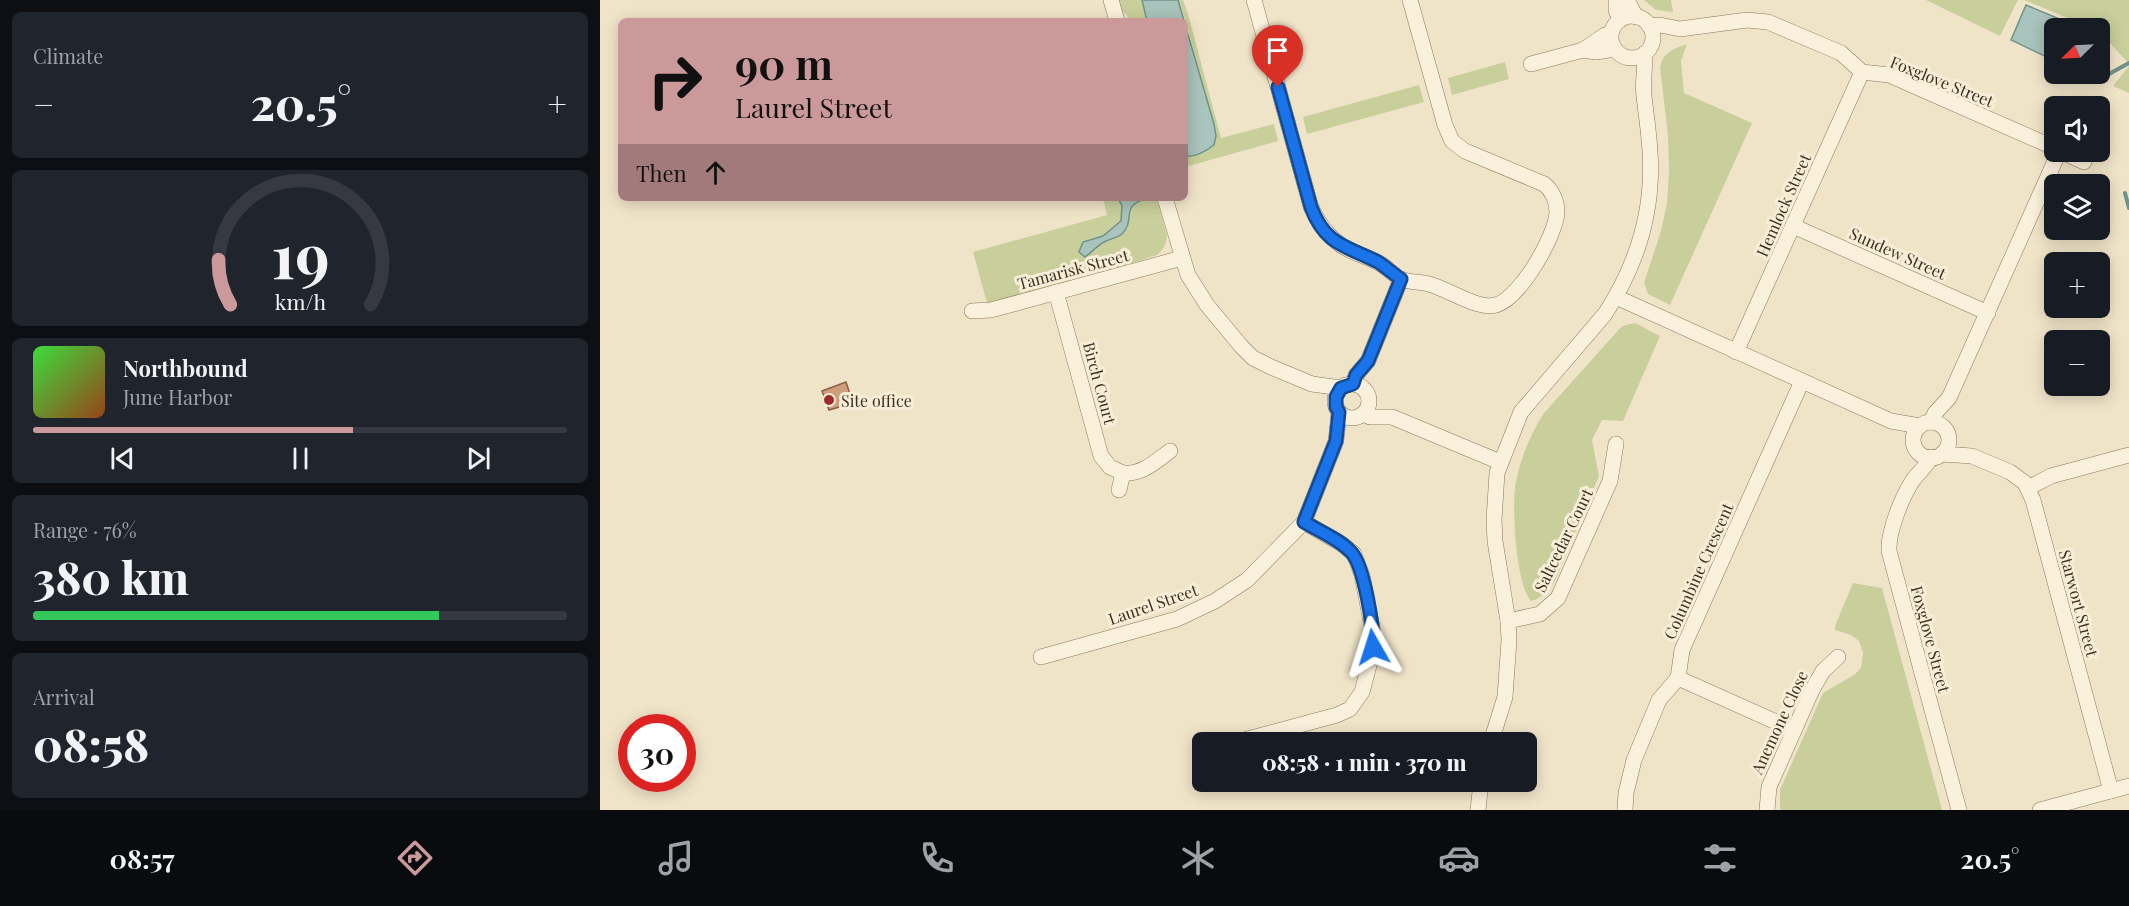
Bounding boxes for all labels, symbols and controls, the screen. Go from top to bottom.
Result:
north arrow [2044,18,2110,84]
map controls [2044,18,2110,396]
pin [1252,25,1303,87]
icon: arrive [1261,34,1294,67]
text: 90 m [735,35,833,91]
text: Climate [33,42,103,69]
icon: right [636,42,714,120]
street label: Foxglove Street [1887,51,1997,111]
text: 20.5° [251,72,351,132]
text: − [33,81,54,125]
text: + [548,81,567,125]
text: Laurel Street [735,89,892,125]
button: sound [2044,96,2110,162]
street label: Hemlock Street [1751,150,1815,260]
icon: ahead [699,156,732,189]
text: Then [636,158,687,188]
button: layers [2044,174,2110,240]
text: 19 [271,211,329,295]
street label: Sundew Street [1846,222,1950,284]
street label: Tamarisk Street [1015,244,1131,294]
button: + [2044,252,2110,318]
text: km/h [274,287,326,315]
button: − [2044,330,2110,396]
street label: Birch Court [1079,340,1121,427]
text: Northbound [123,353,248,383]
text: June Harbor [123,383,233,410]
place label: Site office [841,390,912,411]
marker: Site office [822,393,836,407]
icon: previous [106,442,139,475]
icon: pause [284,442,317,475]
icon: next [462,442,495,475]
street label: Saltcedar Court [1529,484,1597,595]
street label: Columbine Crescent [1658,499,1738,642]
text: Range · 76% [33,516,137,543]
text: 380 km [33,546,189,606]
street label: Starwort Street [2055,547,2103,659]
street label: Laurel Street [1106,579,1201,629]
street label: Foxglove Street [1907,583,1955,695]
position arrow [1341,615,1405,679]
street label: Anemone Close [1745,667,1812,778]
text: Arrival [33,683,95,710]
text: 08:58 [33,713,149,773]
speed limit sign: 30 [618,714,696,792]
text: 08:58 · 1 min · 370 m [1262,747,1467,777]
icon: directions [394,837,436,879]
icon: music [655,837,697,879]
icon: phone [916,837,958,879]
icon: climate [1177,837,1219,879]
icon: car [1438,837,1480,879]
icon: filters [1699,837,1741,879]
text: 08:57 [110,840,175,876]
text: 20.5° [1960,840,2019,876]

